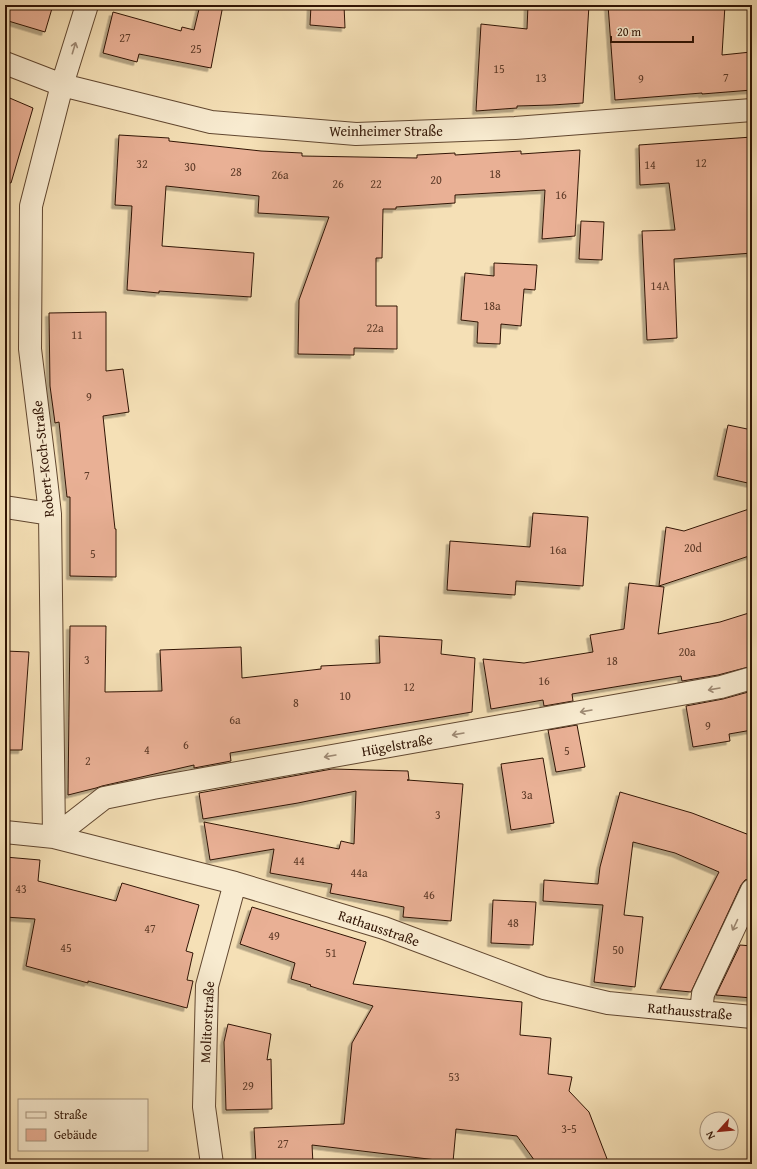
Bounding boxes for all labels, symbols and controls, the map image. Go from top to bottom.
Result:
scale bar [611,18,693,44]
text: 20 m [617,23,641,40]
house number: 27 [119,29,131,46]
house number: 25 [190,40,202,57]
one-way arrow [71,42,78,55]
house number: 15 [493,60,505,77]
house number: 13 [535,69,547,86]
house number: 7 [723,69,729,86]
house number: 9 [638,70,644,87]
street label: Weinheimer Straße [329,121,443,141]
house number: 12 [695,154,707,171]
house number: 32 [136,155,148,172]
house number: 14 [644,156,656,173]
house number: 30 [184,158,196,175]
house number: 28 [230,163,242,180]
house number: 18 [489,165,501,182]
house number: 26a [271,166,289,183]
house number: 20 [430,171,442,188]
house number: 26 [332,175,344,192]
house number: 22 [370,175,382,192]
house number: 16 [555,186,567,203]
house number: 14A [651,277,670,294]
house number: 18a [483,297,501,314]
house number: 22a [366,319,384,336]
house number: 11 [71,326,83,343]
house number: 9 [86,388,92,405]
street label: Robert-Koch-Straße [27,399,59,518]
house number: 7 [84,467,90,484]
house number: 20d [684,539,703,556]
house number: 16a [549,541,567,558]
house number: 5 [90,545,96,562]
house number: 20a [678,643,696,660]
house number: 3 [84,651,90,668]
house number: 18 [606,652,618,669]
house number: 16 [538,672,550,689]
house number: 12 [403,678,415,695]
one-way arrow [708,685,721,693]
house number: 10 [339,687,351,704]
house number: 8 [293,694,299,711]
one-way arrow [580,707,593,715]
house number: 6a [229,711,241,728]
house number: 9 [705,717,711,734]
street label: Hügelstraße [360,729,435,761]
one-way arrow [452,730,465,738]
house number: 6 [183,736,189,753]
house number: 4 [144,741,150,758]
house number: 5 [564,742,570,759]
house number: 2 [85,752,91,769]
one-way arrow [324,753,337,761]
house number: 3a [521,786,533,803]
house number: 3 [435,806,441,823]
house number: 44 [293,852,305,869]
house number: 44a [350,864,368,881]
house number: 43 [15,880,27,897]
house number: 46 [423,886,435,903]
street label: Rathausstraße [336,905,423,951]
house number: 48 [507,914,519,931]
one-way arrow [731,919,738,931]
house number: 47 [144,920,156,937]
house number: 49 [268,927,280,944]
house number: 45 [60,939,72,956]
house number: 50 [612,941,624,958]
house number: 51 [325,944,337,961]
street label: Molitorstraße [195,980,219,1063]
street label: Rathausstraße [647,997,734,1025]
house number: 53 [448,1068,460,1085]
house number: 29 [242,1077,254,1094]
legend [18,1099,148,1151]
text: Straße [54,1106,88,1123]
north arrow [699,1111,739,1151]
house number: 3-5 [561,1120,577,1137]
text: Gebäude [54,1126,97,1143]
text: N [701,1128,719,1142]
house number: 27 [277,1135,289,1152]

